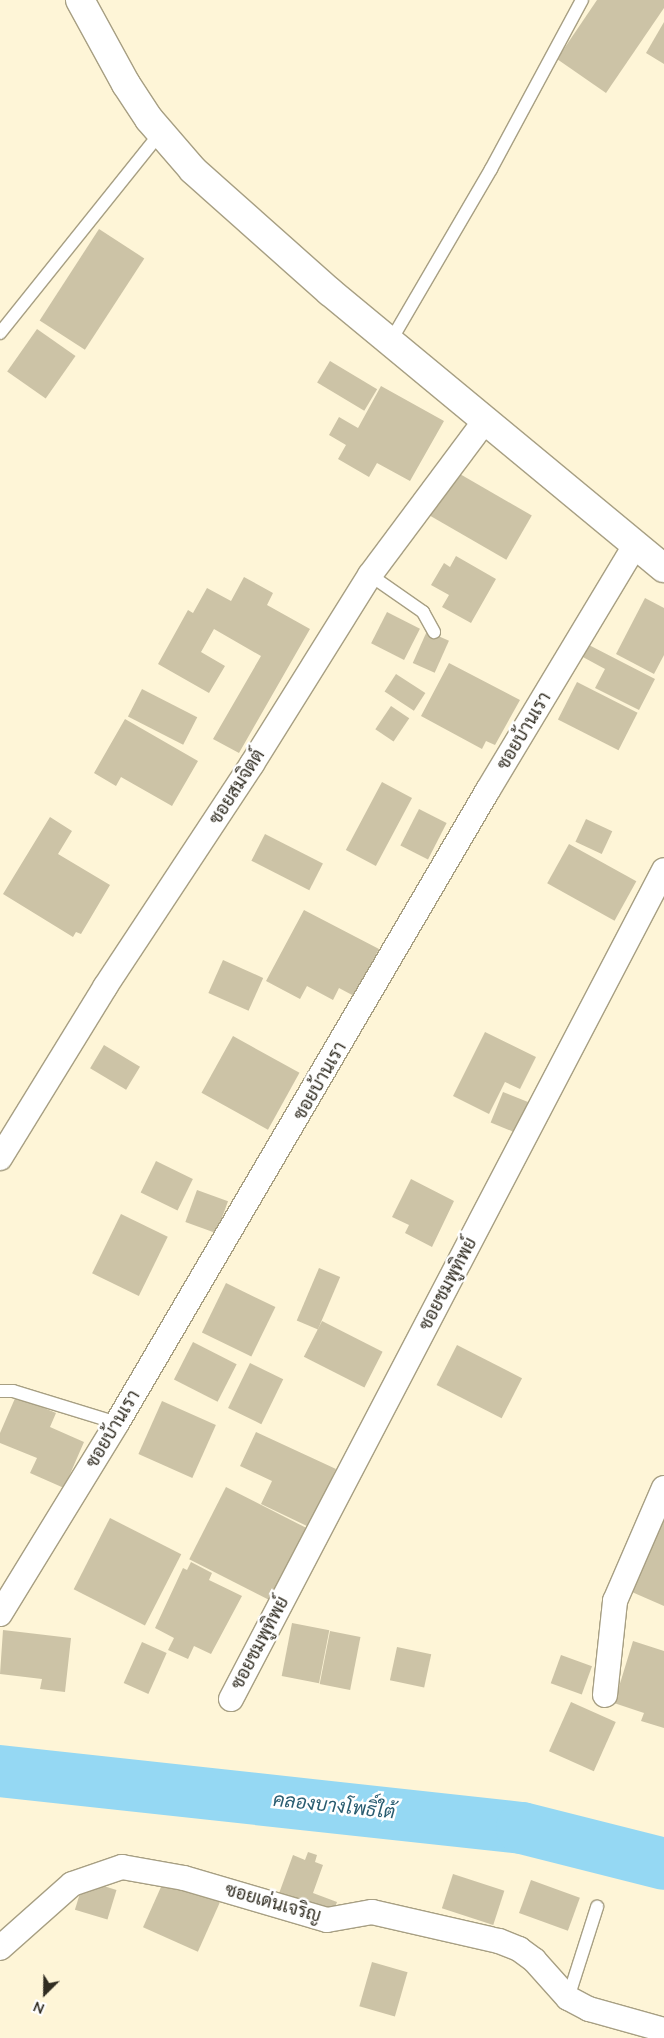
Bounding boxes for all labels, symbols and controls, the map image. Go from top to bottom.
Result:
street label: ซอยบ้านเรา [492,688,556,774]
street label: ซอยสมจิตต์ [205,745,269,829]
street label: ซอยบ้านเรา [289,1038,351,1124]
street label: ซอยชมพูทิพย์ [415,1234,481,1334]
street label: ซอยบ้านเรา [81,1386,145,1472]
street label: ซอยชมพูทิพย์ [227,1593,293,1693]
water label: คลองบางโพธิ์ใต้ [272,1789,396,1825]
street label: ซอยเด่นเจริญ [222,1879,324,1927]
north arrow [20,1968,70,2018]
text: N [30,1996,47,2018]

